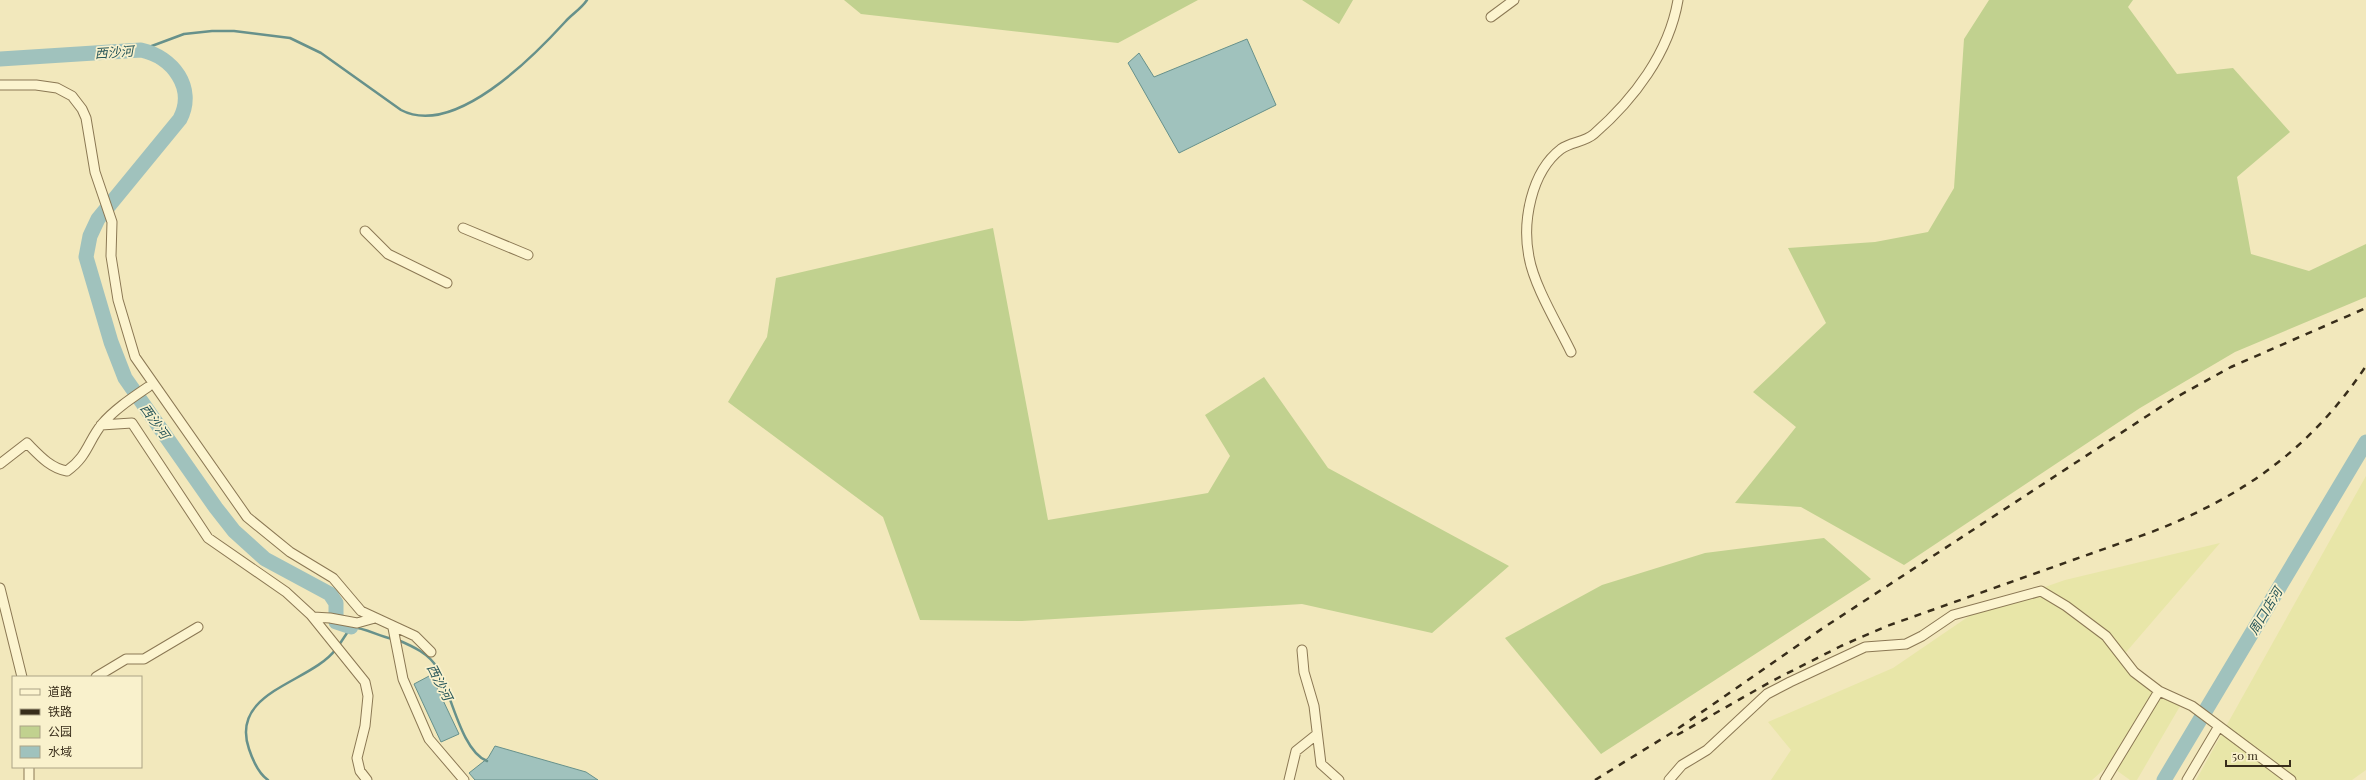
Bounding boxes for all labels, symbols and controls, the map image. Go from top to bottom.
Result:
water label: 西沙河 [94,41,137,61]
water label: 西沙河 [137,400,175,444]
water label: 周口店河 [2244,582,2287,637]
water label: 西沙河 [424,661,458,706]
legend [12,676,142,768]
text: 道路 [48,683,72,699]
text: 铁路 [48,703,72,719]
text: 公园 [48,723,72,739]
scale bar [2226,742,2290,768]
text: 水域 [48,743,72,759]
text: 50 m [2232,747,2258,763]

